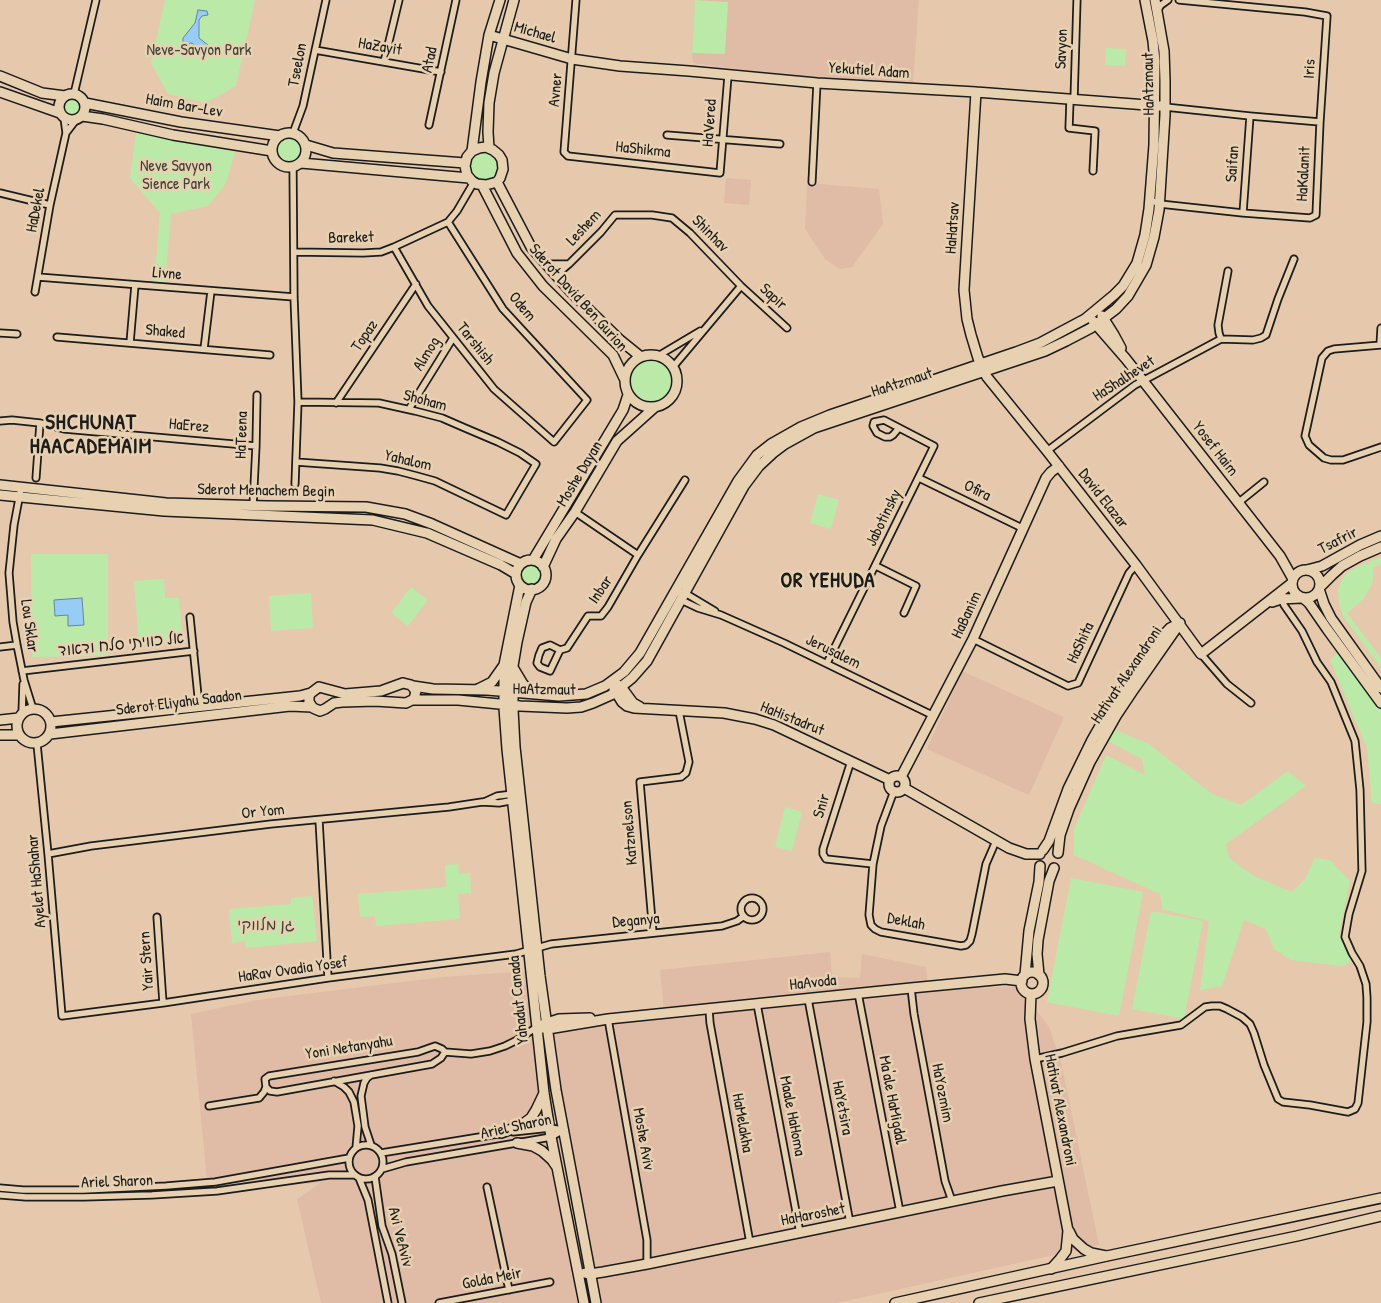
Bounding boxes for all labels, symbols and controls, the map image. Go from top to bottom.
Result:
street label: Michael [512,18,558,48]
street label: Savyon [1052,28,1072,70]
street label: HaZayit [357,34,403,60]
park label: Neve-Savyon Park [146,41,252,61]
street label: Tseelon [284,41,312,89]
street label: Atad [418,45,442,75]
street label: HaAtzmaut [1139,52,1159,116]
street label: Yekutiel Adam [828,59,910,83]
street label: Iris [1300,59,1320,79]
street label: Avner [545,72,567,108]
street label: Haim Bar-Lev [144,90,224,122]
street label: HaVered [699,98,721,148]
street label: HaShikma [615,138,671,162]
street label: Saifan [1222,145,1244,183]
street label: HaKalanit [1293,146,1315,202]
park label: Neve Savyon Sience Park [140,157,212,195]
street label: HaDekel [22,186,50,234]
street label: HaHatsav [942,201,964,255]
street label: Leshem [563,206,605,250]
street label: Shinhav [688,212,732,256]
street label: Bareket [328,228,374,248]
street label: Sderot David Ben Gurion [525,240,631,356]
street label: Livne [151,263,183,285]
street label: Sapir [755,280,791,314]
street label: Odem [504,288,540,326]
street label: Topaz [348,317,382,355]
street label: Tarshish [452,319,498,369]
street label: Shaked [144,321,186,343]
street label: Almog [409,333,445,375]
street label: HaShalhevet [1090,352,1158,406]
street label: HaAtzmaut [869,364,935,402]
street label: Shoham [401,386,449,416]
district label: SHCHUNAT HAACADEMAIM [28,410,154,460]
street label: HaTeena [232,411,252,459]
street label: HaErez [168,415,210,437]
street label: Yosef Haim [1188,418,1242,480]
street label: Moshe Dayan [553,438,607,510]
street label: Yahalom [382,446,434,476]
street label: David Elazar [1074,465,1132,533]
street label: Ofira [960,476,994,506]
street label: Sderot Menachem Begin [197,480,335,502]
street label: Jabotinsky [862,486,906,550]
street label: Tsafrir [1315,523,1361,559]
district label: OR YEHUDA [779,568,877,594]
street label: Inbar [585,572,617,608]
street label: HaBanim [948,588,986,642]
street label: Lou Sklar [16,598,42,654]
street label: HaShita [1063,619,1099,667]
street label: Hativat Alexandroni [1087,623,1167,727]
street label: אל כוויתי סלח ודאוד [57,629,185,661]
street label: Jerusalem [802,630,864,674]
street label: HaAtzmaut [512,680,576,700]
street label: Sderot Eliyahu Saadon [115,686,243,720]
street label: HaHistadrut [757,698,827,740]
street label: Snir [809,792,835,820]
street label: Or Yom [241,800,285,824]
street label: Katznelson [618,800,642,866]
street label: Ayelet HaShahar [23,833,51,929]
street label: Deganya [611,909,661,933]
street label: Deklah [886,909,926,935]
park label: גן מלווקי [237,916,295,936]
street label: Yair Stern [135,931,159,991]
street label: HaRav Ovadia Yosef [237,953,349,987]
street label: Yahadut Canada [505,955,533,1045]
street label: HaAvoda [789,971,837,995]
street label: Yoni Netanyahu [304,1032,394,1064]
street label: Hativat Alexandroni [1040,1052,1080,1168]
street label: Ma'ale HaMigdal [874,1054,910,1146]
street label: HaYozmim [927,1062,957,1124]
street label: Maale HaHoma [775,1074,809,1158]
street label: HaYetsira [827,1079,857,1137]
street label: HaMelakha [727,1092,757,1154]
street label: Moshe Aviv [628,1106,658,1172]
street label: Ariel Sharon [479,1110,553,1144]
street label: Ariel Sharon [81,1171,153,1193]
street label: HaHaroshet [779,1199,847,1231]
street label: Avi VeAviv [383,1205,417,1269]
street label: Golda Meir [461,1264,523,1294]

